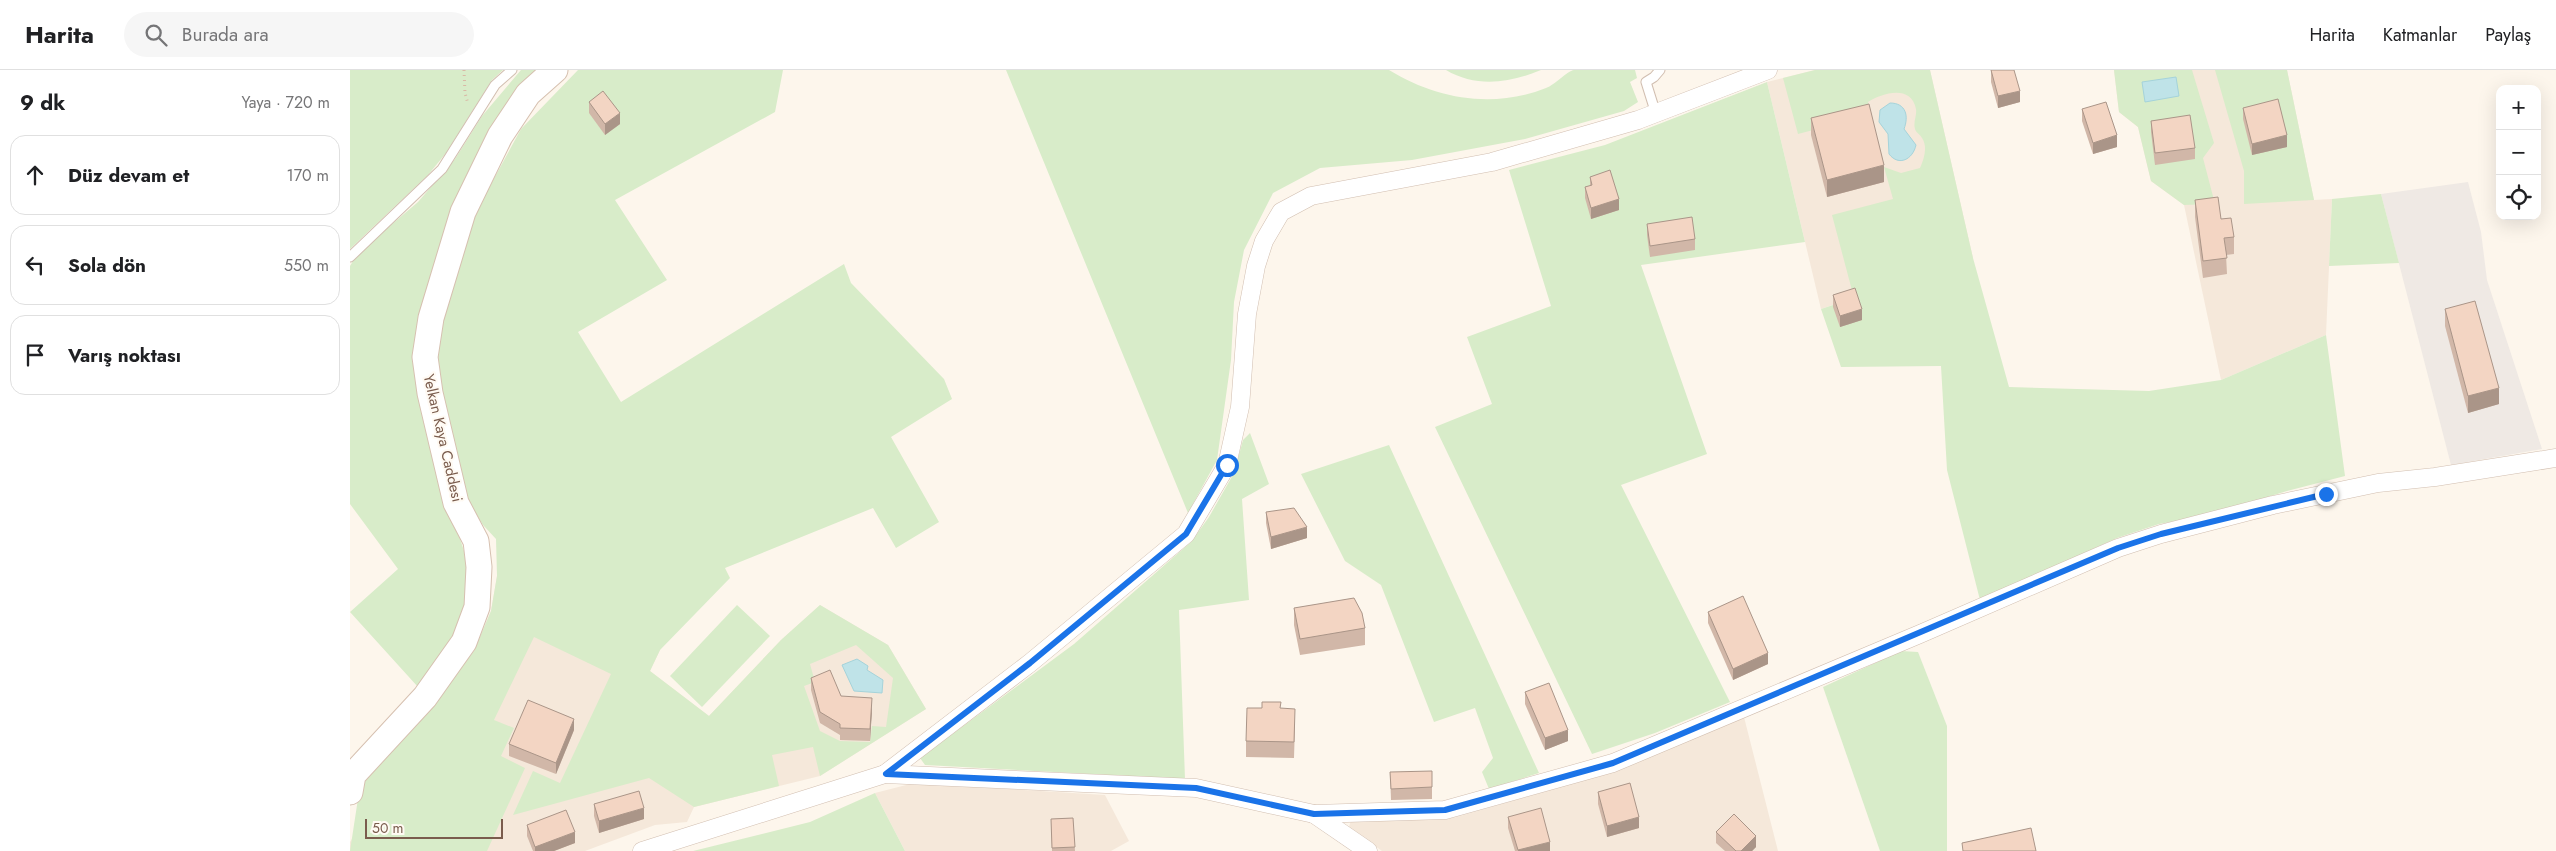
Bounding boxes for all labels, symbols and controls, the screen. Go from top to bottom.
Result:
search box [124,12,474,57]
text: Harita [25,17,94,52]
icon: search [142,21,170,49]
text: Burada ara [182,21,269,48]
text: Harita [2309,22,2355,48]
text: Katmanlar [2383,22,2457,48]
text: Paylaş [2485,22,2531,48]
map controls [2496,85,2541,220]
button: + [2496,85,2541,130]
text: 9 dk [20,88,65,118]
text: Yaya · 720 m [241,91,330,114]
button: − [2496,130,2541,175]
icon: ahead [21,161,49,189]
text: Düz devam et [68,162,189,189]
text: 170 m [287,164,329,187]
button: locate [2496,175,2541,220]
icon: left [21,251,49,279]
text: Sola dön [68,252,146,279]
text: 550 m [284,254,329,277]
icon: arrive [21,341,49,369]
text: Varış noktası [68,342,181,369]
street label: Yelkan Kaya Caddesi [418,372,468,504]
route start [1216,454,1239,477]
route end [2315,483,2338,506]
scale bar [365,816,502,839]
text: 50 m [372,818,403,838]

